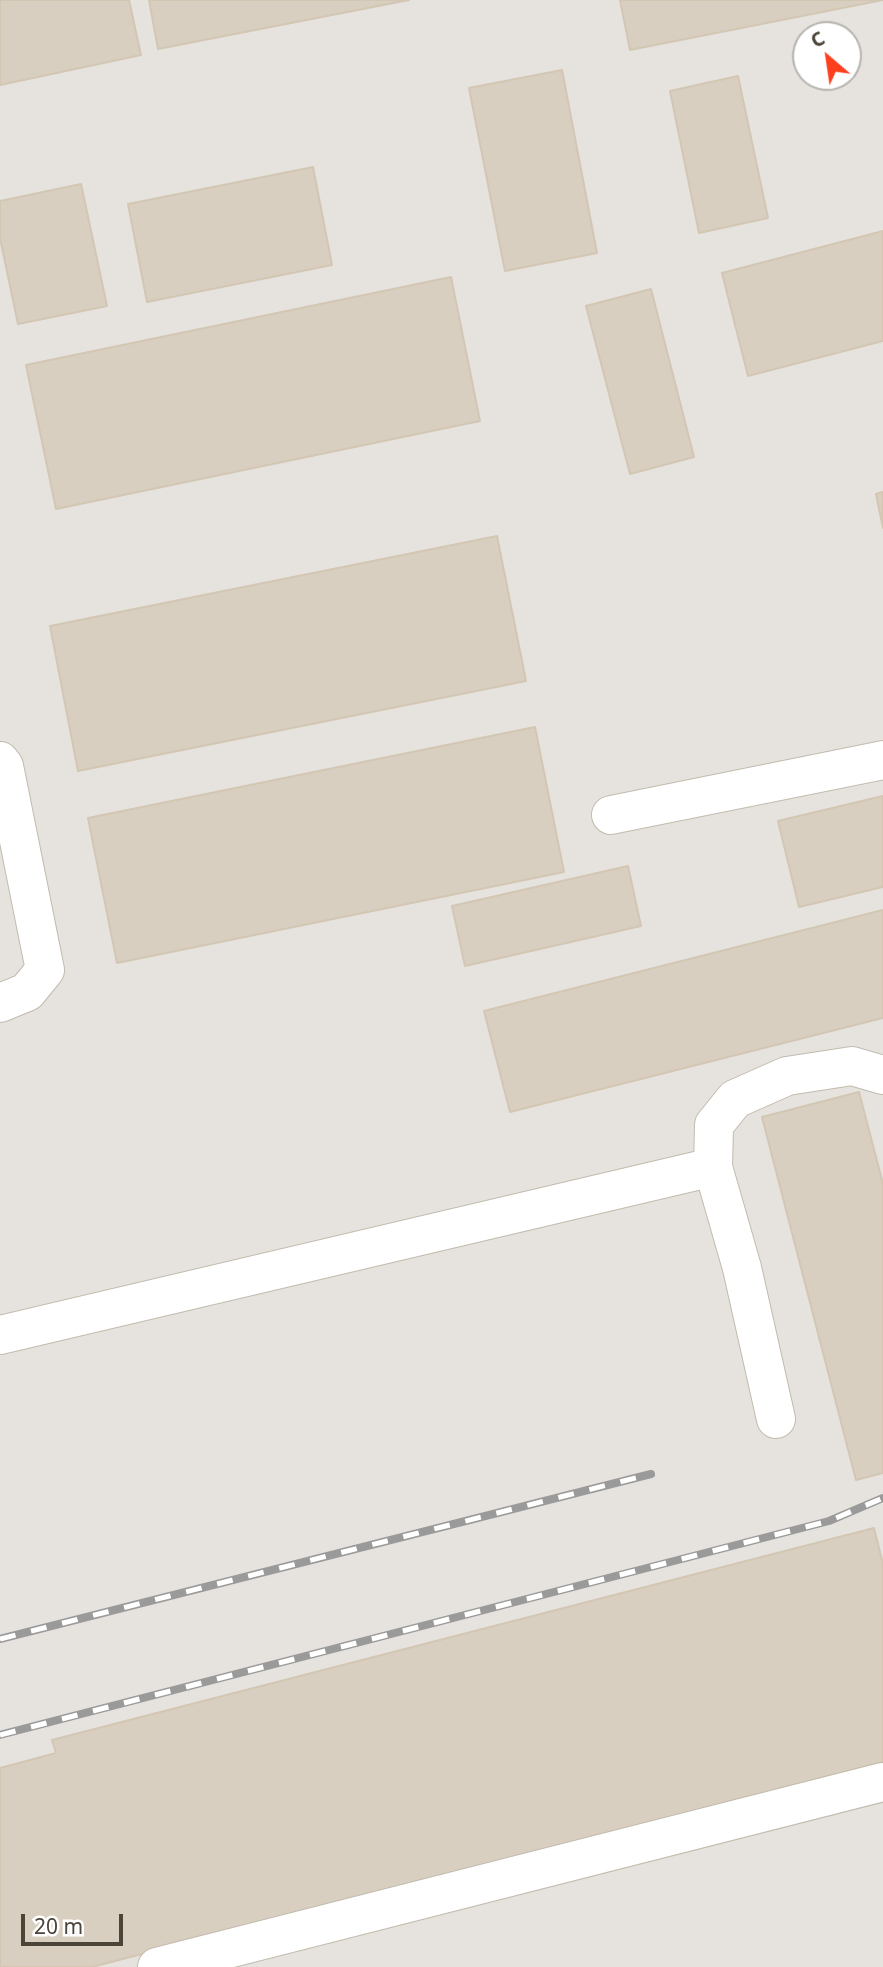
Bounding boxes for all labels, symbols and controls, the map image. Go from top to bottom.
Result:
north arrow [792,21,862,91]
text: С [806,25,829,54]
scale bar [24,1900,126,1944]
text: 20 m [34,1912,83,1940]

